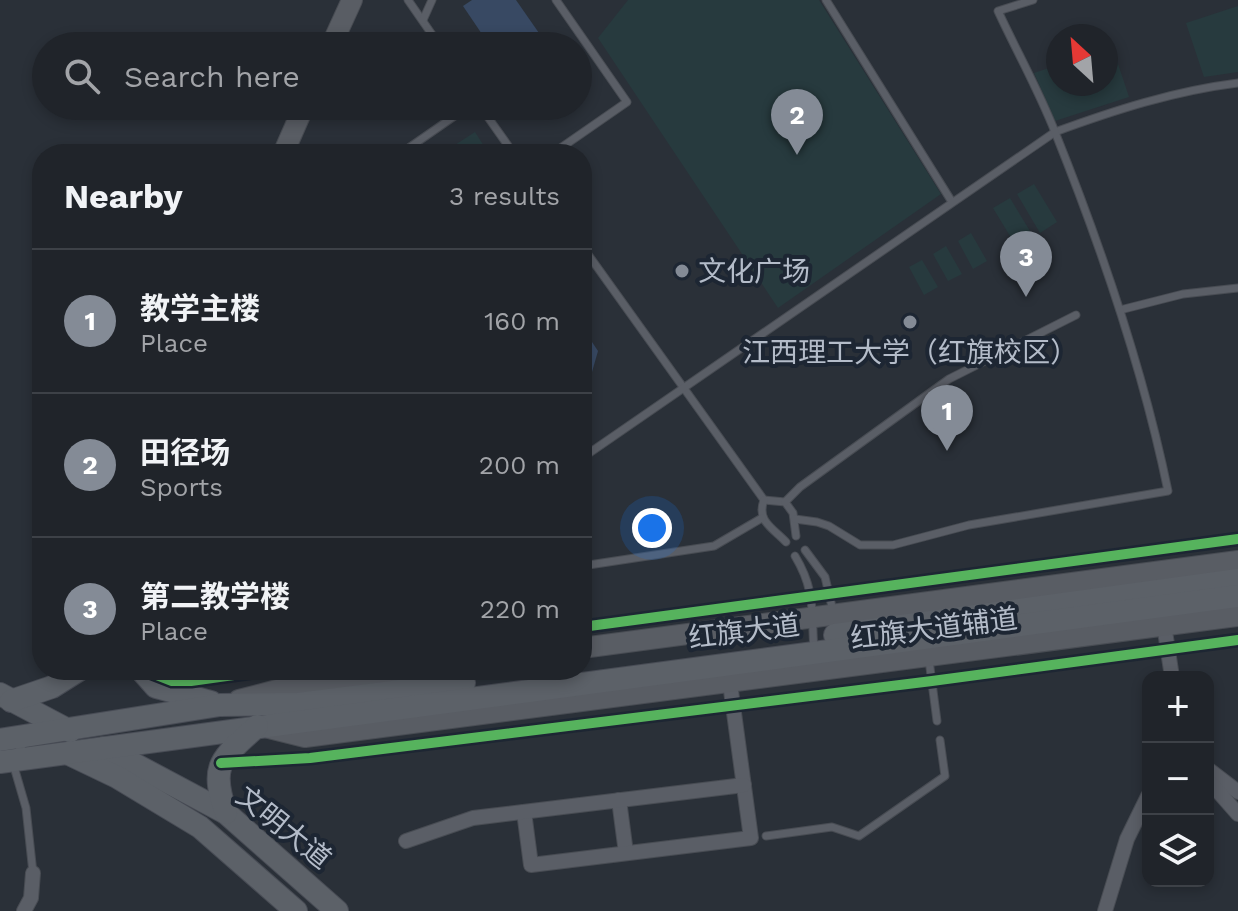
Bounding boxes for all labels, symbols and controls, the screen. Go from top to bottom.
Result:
north arrow [1046,24,1118,96]
search box [32,32,592,120]
icon: search [60,54,104,98]
text: Search here [124,59,300,94]
pin: 2 [771,89,823,155]
text: Nearby [64,176,183,216]
text: 3 results [449,181,560,211]
pin: 3 [1000,231,1052,297]
place label: 文化广场 [698,255,810,288]
marker: 文化广场 [673,262,691,280]
text: 教学主楼 [140,291,260,326]
text: 1 [84,306,96,336]
text: 160 m [484,306,560,336]
marker: 江西理工大学（红旗校区） [901,313,919,331]
text: Place [140,328,208,358]
place label: 江西理工大学（红旗校区） [742,336,1078,369]
pin: 1 [921,385,973,451]
text: 田径场 [140,435,230,470]
text: 2 [82,450,98,480]
text: 200 m [479,450,560,480]
text: Sports [140,472,223,502]
your location [632,508,672,548]
text: 第二教学楼 [140,579,290,614]
text: 3 [82,594,98,624]
text: 220 m [480,594,560,624]
street label: 红旗大道辅道 [849,602,1019,655]
street label: 红旗大道 [686,608,802,655]
text: Place [140,616,208,646]
map controls [1142,671,1214,887]
button: + [1142,671,1214,743]
button: − [1142,743,1214,815]
street label: 文明大道 [230,779,338,875]
button: layers [1142,815,1214,887]

